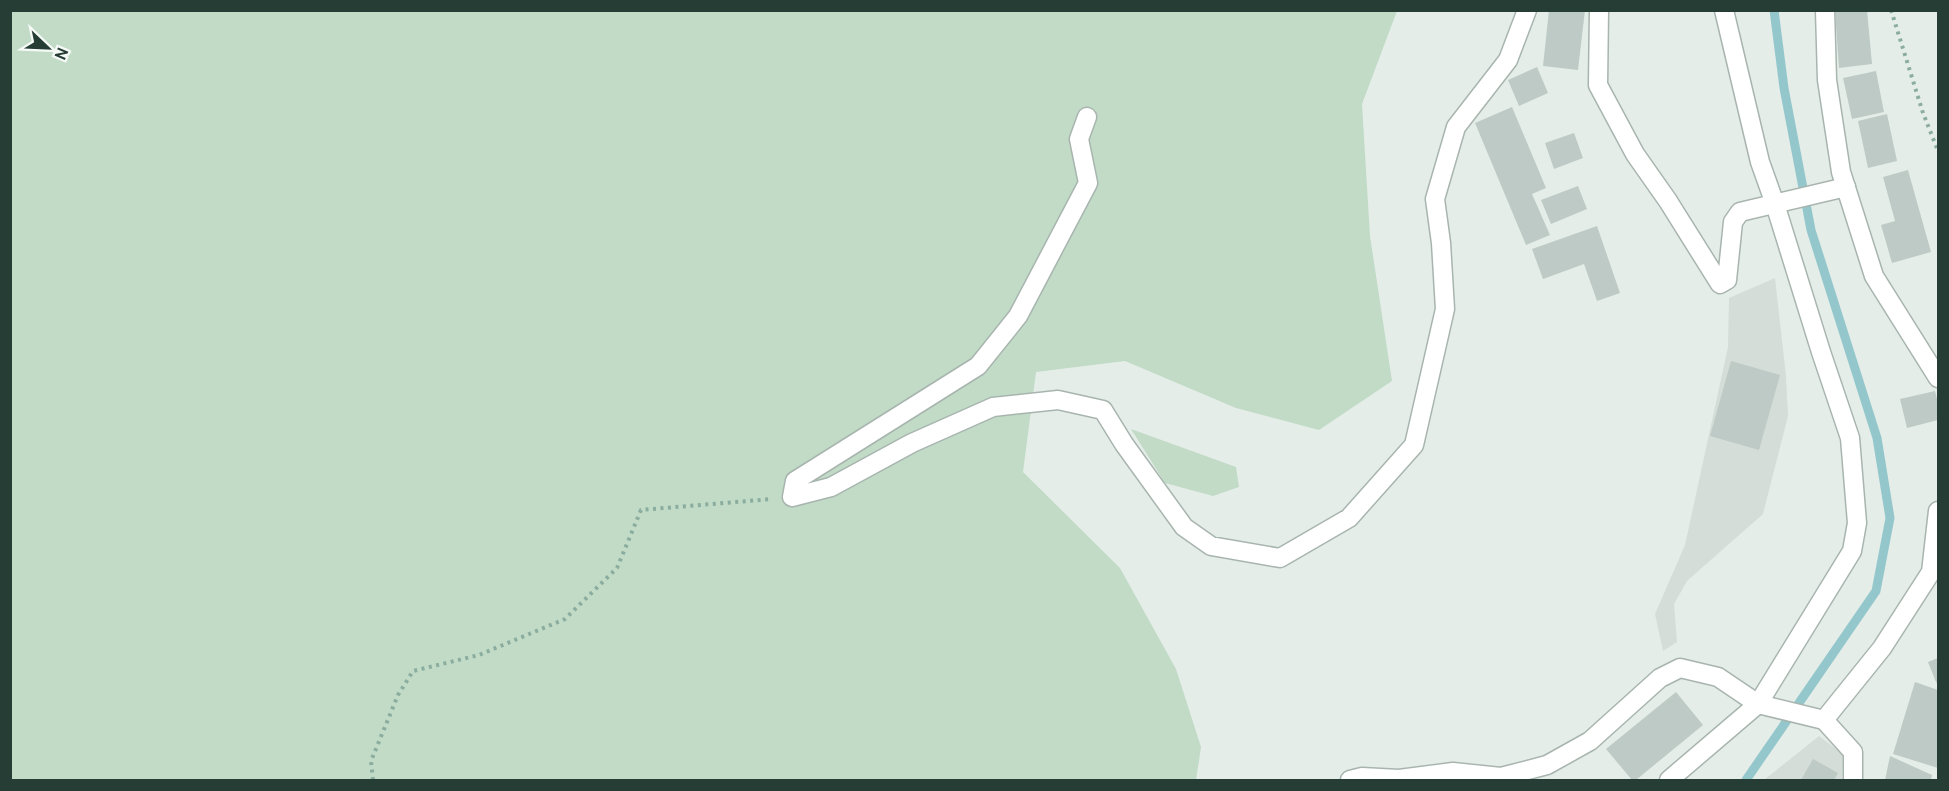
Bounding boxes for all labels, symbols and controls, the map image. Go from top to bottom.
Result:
north arrow [18,18,78,78]
text: N [50,45,72,63]

